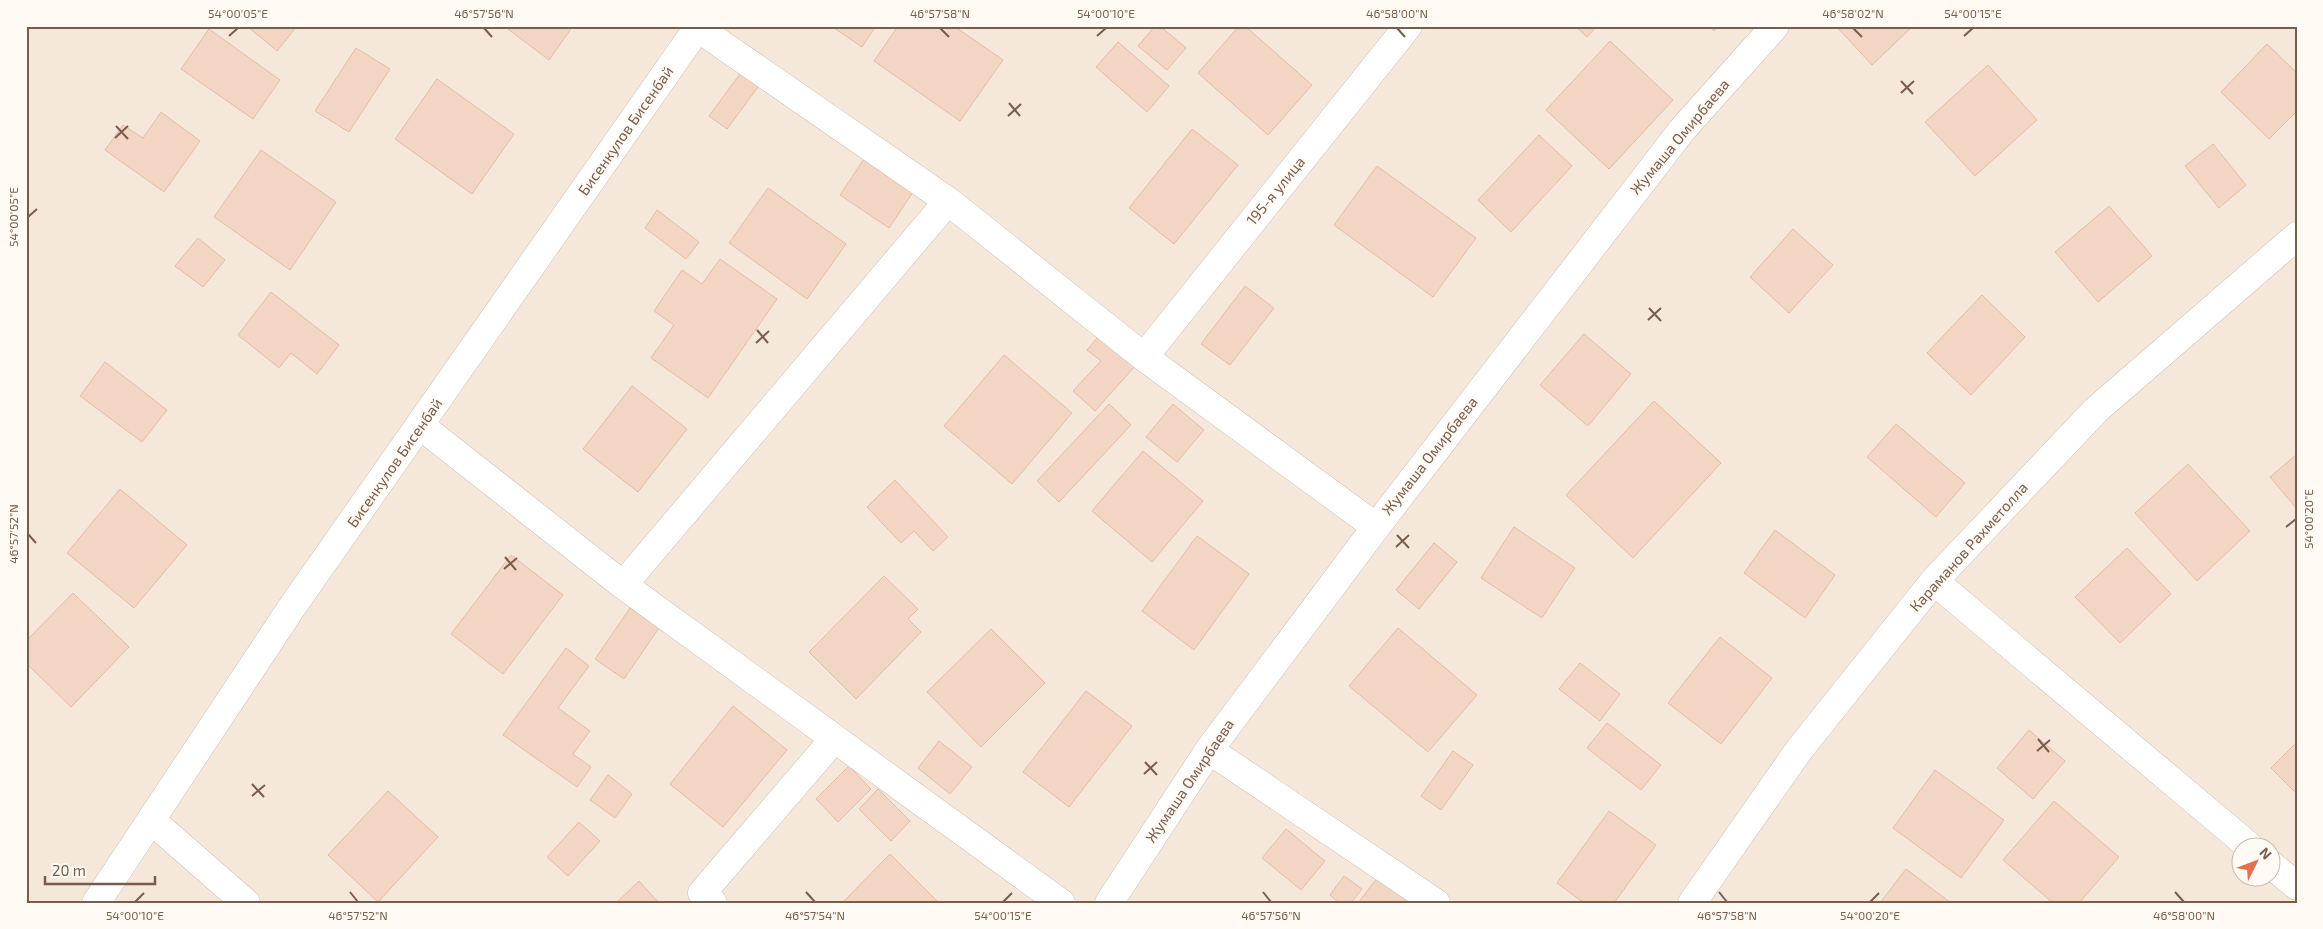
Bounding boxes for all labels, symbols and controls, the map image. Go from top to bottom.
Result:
text: 54°00'05"E [208,6,268,20]
text: 46°57'56"N [454,6,514,20]
text: 46°57'58"N [910,6,970,20]
text: 54°00'10"E [1077,6,1135,20]
text: 46°58'00"N [1366,6,1428,20]
text: 46°58'02"N [1822,6,1884,20]
text: 54°00'15"E [1944,6,2002,20]
street label: Бисенкулов Бисенбай [574,62,677,199]
street label: Жумаша Омирбаева [1626,75,1733,198]
street label: 195-я улица [1242,153,1309,229]
text: 54°00'05"E [6,187,20,247]
street label: Жумаша Омирбаева [1377,393,1482,519]
street label: Бисенкулов Бисенбай [343,394,446,531]
street label: Караманов Рахметолла [1905,478,2031,615]
text: 54°00'20"E [2301,489,2315,549]
text: 46°57'52"N [6,504,20,564]
street label: Жумаша Омирбаева [1141,715,1238,846]
north arrow [2230,836,2280,886]
text: N [2256,844,2276,862]
scale bar [45,854,155,886]
text: 20 m [52,861,86,879]
text: 54°00'10"E [106,908,164,922]
text: 46°57'52"N [328,908,388,922]
text: 46°57'54"N [785,908,845,922]
text: 54°00'15"E [974,908,1032,922]
text: 46°57'56"N [1241,908,1301,922]
text: 46°57'58"N [1697,908,1757,922]
text: 54°00'20"E [1840,908,1900,922]
text: 46°58'00"N [2153,908,2215,922]

